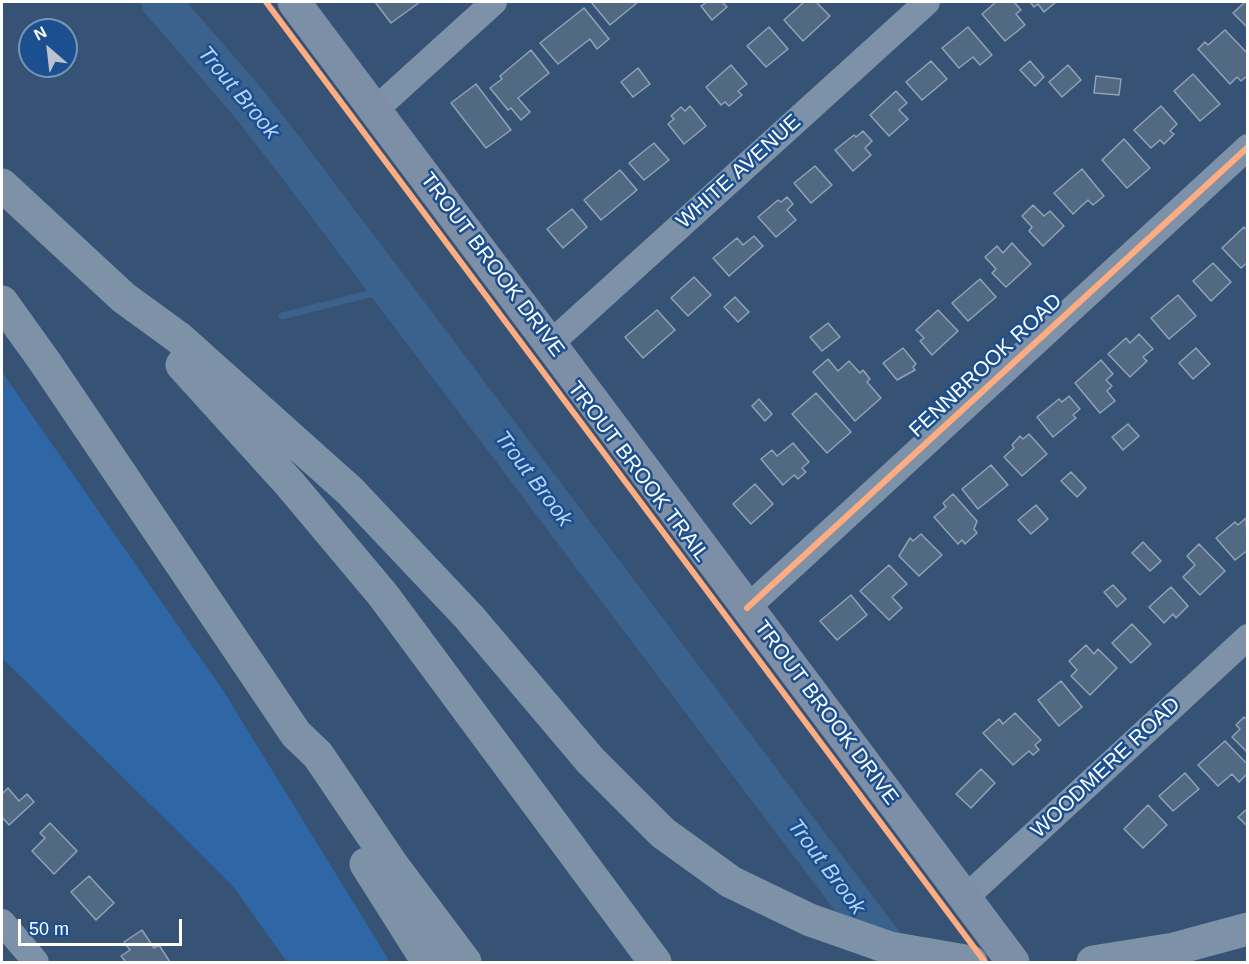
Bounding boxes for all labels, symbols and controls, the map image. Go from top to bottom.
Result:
north arrow [18,18,78,78]
text: N [31,23,49,44]
water label: Trout Brook [191,41,285,145]
street label: WHITE AVENUE [672,110,806,234]
street label: TROUT BROOK DRIVE [415,168,569,362]
street label: FENNBROOK ROAD [904,289,1068,443]
street label: TROUT BROOK TRAIL [562,377,714,567]
water label: Trout Brook [488,426,578,532]
street label: TROUT BROOK DRIVE [749,616,903,810]
street label: WOODMERE ROAD [1026,692,1186,844]
water label: Trout Brook [781,814,871,920]
scale bar [21,907,184,945]
text: 50 m [29,919,69,939]

